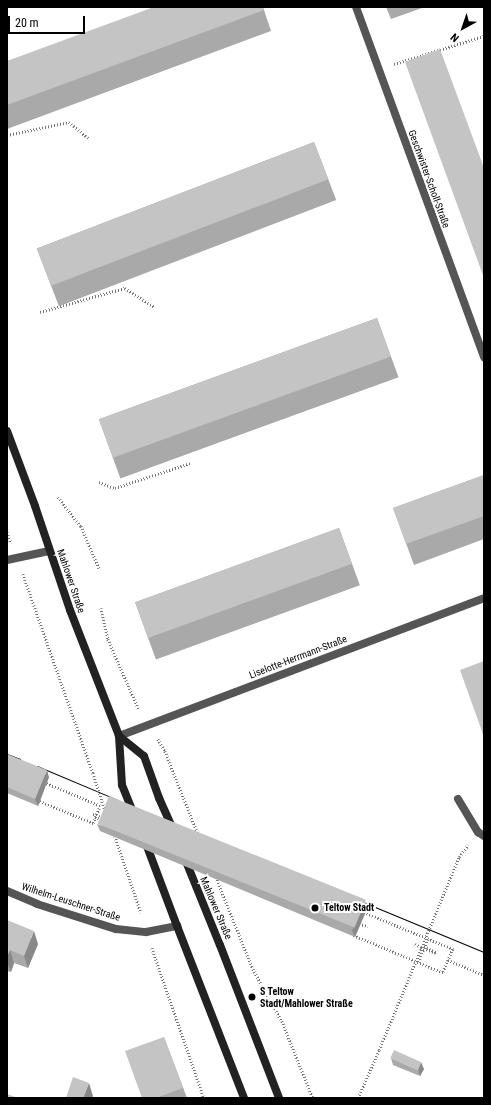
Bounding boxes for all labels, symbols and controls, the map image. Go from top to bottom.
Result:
scale bar [10,8,87,34]
north arrow [443,8,483,48]
text: 20 m [15,16,39,30]
text: N [448,30,462,45]
street label: Geschwister-Scholl-Straße [406,128,452,230]
street label: Mahlower Straße [54,548,88,614]
street label: Liselotte-Herrmann-Straße [247,633,349,681]
street label: Mahlower Straße [197,875,235,941]
street label: Wilhelm-Leuschner-Straße [20,880,122,924]
marker: Teltow Stadt [309,902,321,914]
place label: Teltow Stadt [324,902,374,914]
place label: S Teltow Stadt/Mahlower Straße [260,985,353,1008]
marker: S Teltow Stadt/Mahlower Straße [247,992,257,1002]

